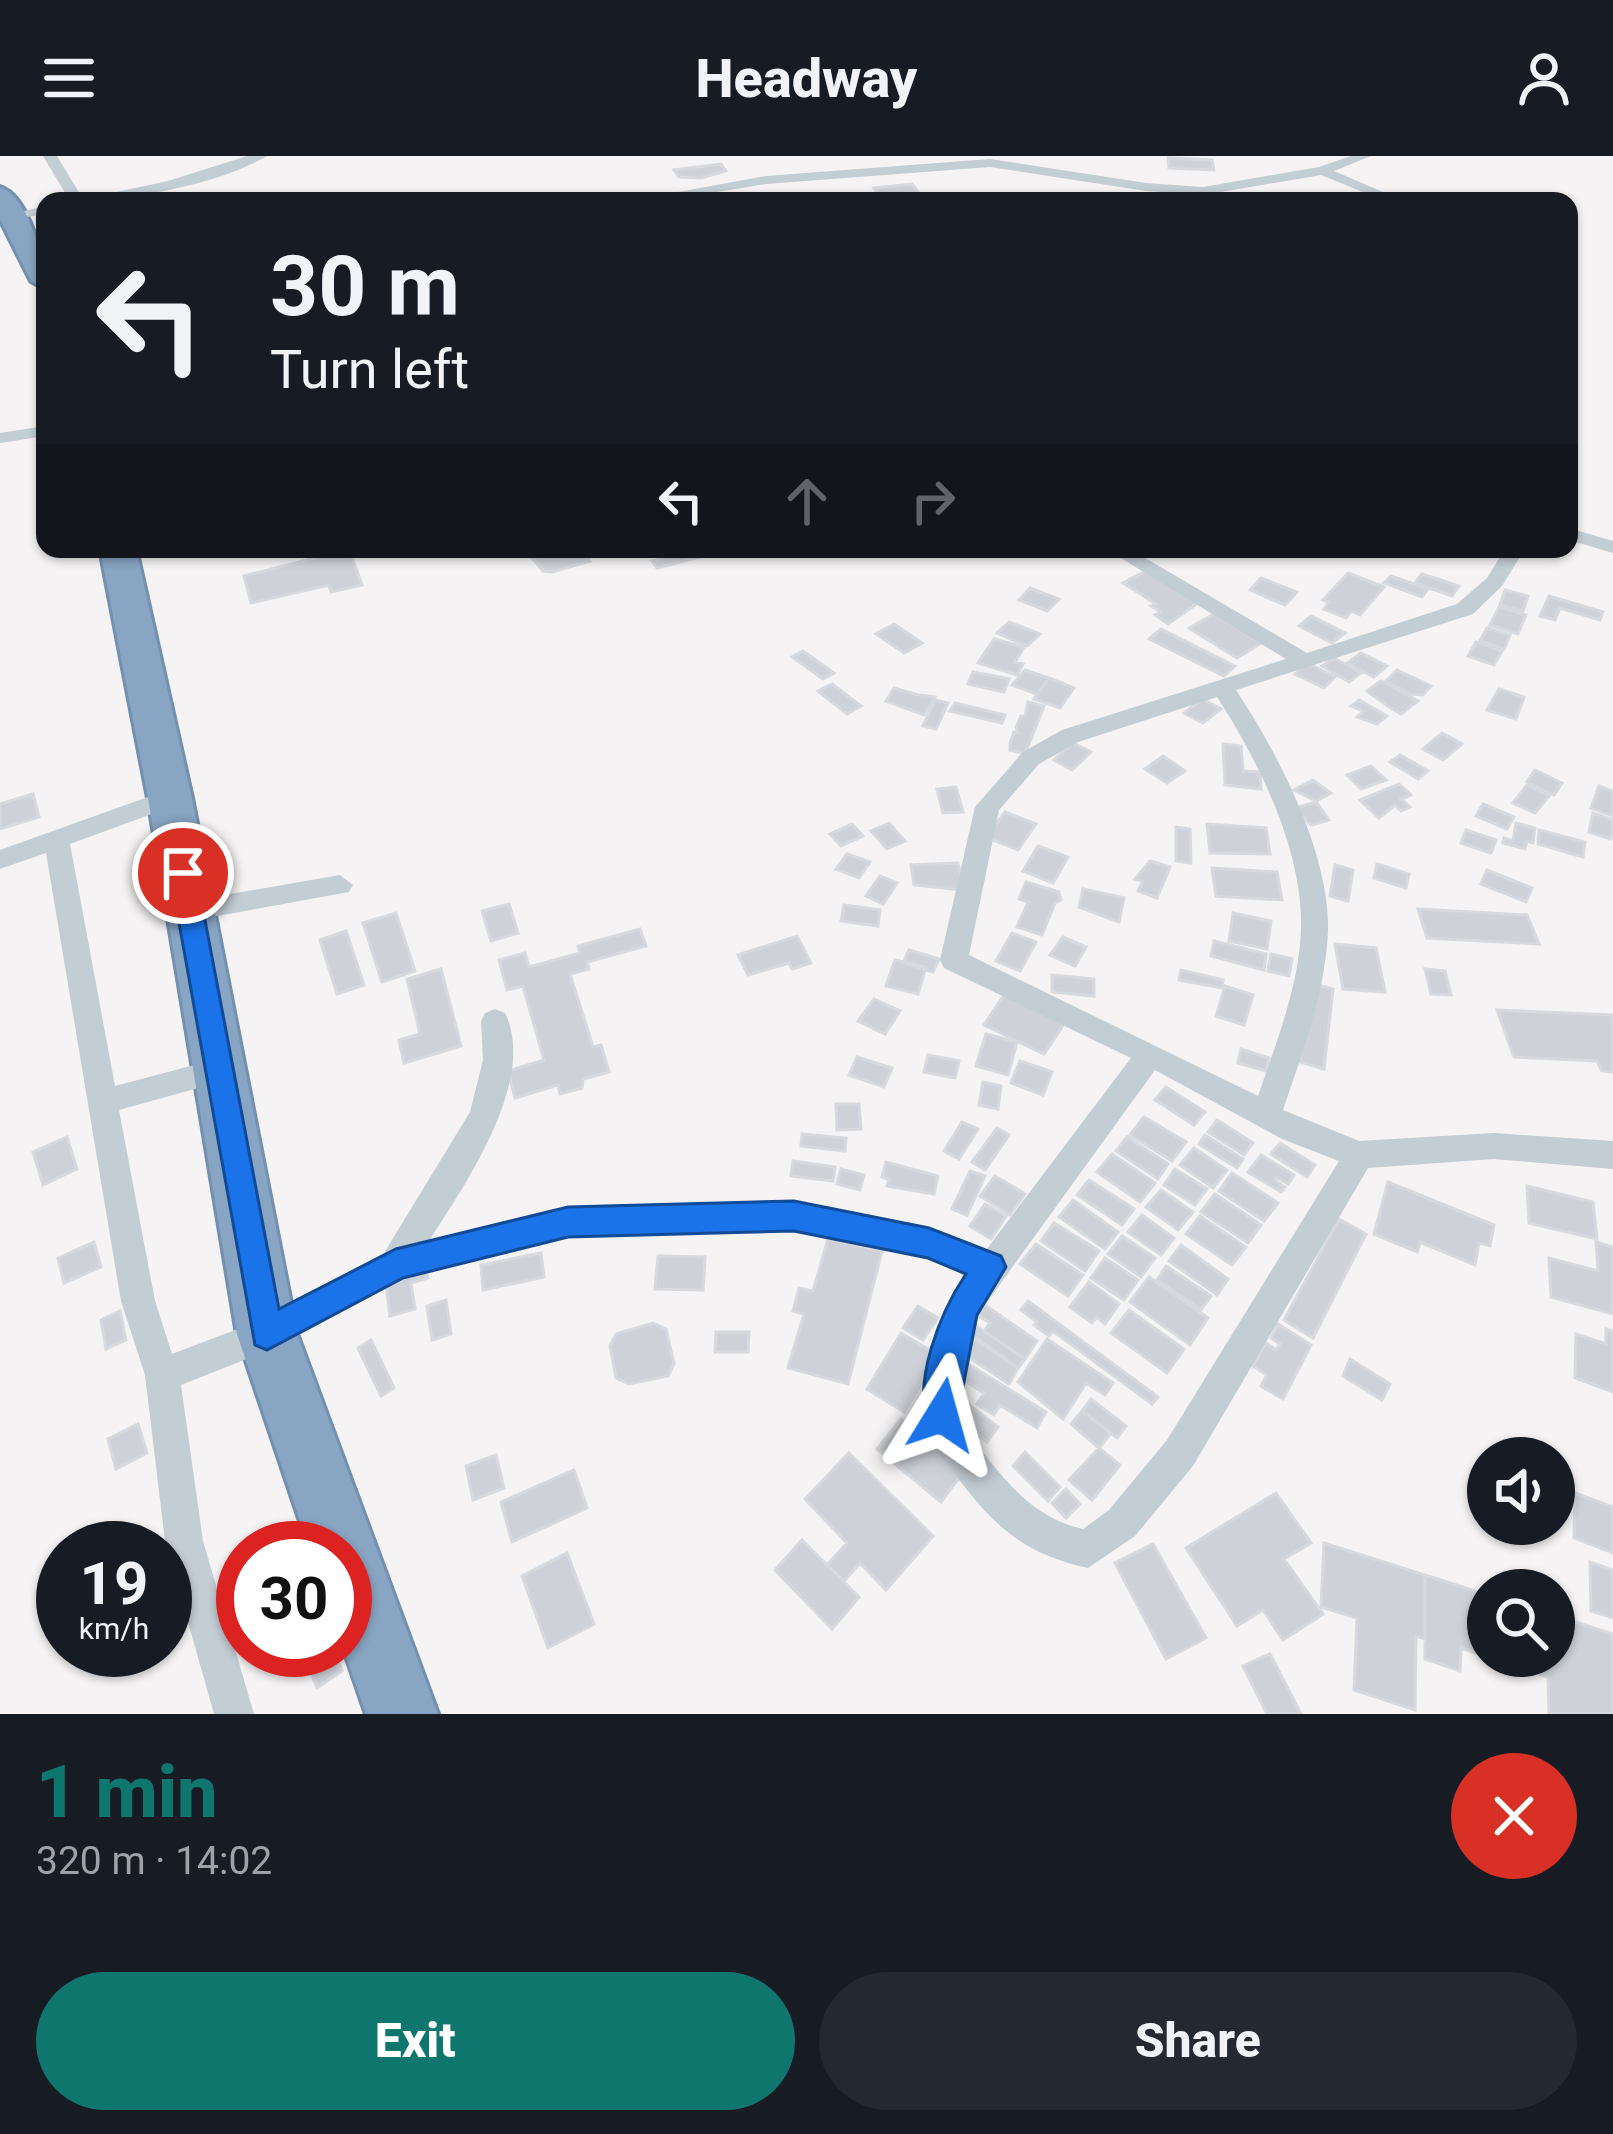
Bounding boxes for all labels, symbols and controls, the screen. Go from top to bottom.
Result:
icon: menu [36,45,102,111]
icon: person [1511,45,1577,111]
text: Headway [696,47,917,110]
text: 30 m [270,237,460,336]
icon: left [72,240,228,396]
text: Turn left [270,338,469,401]
icon: left [648,468,714,534]
icon: ahead [774,468,840,534]
icon: right [900,468,966,534]
pin [132,822,234,924]
icon: arrive [150,840,216,906]
position arrow [879,1352,1005,1478]
map controls [1467,1437,1575,1677]
button: sound [1467,1437,1575,1545]
speed limit sign: 30 [216,1521,372,1677]
text: 19 [80,1548,148,1619]
button: search [1467,1569,1575,1677]
text: km/h [79,1611,149,1646]
text: 1 min [36,1750,218,1835]
button: close [1451,1753,1577,1879]
text: 320 m · 14:02 [36,1838,272,1884]
button: Exit [36,1972,795,2110]
button: Share [819,1972,1577,2110]

